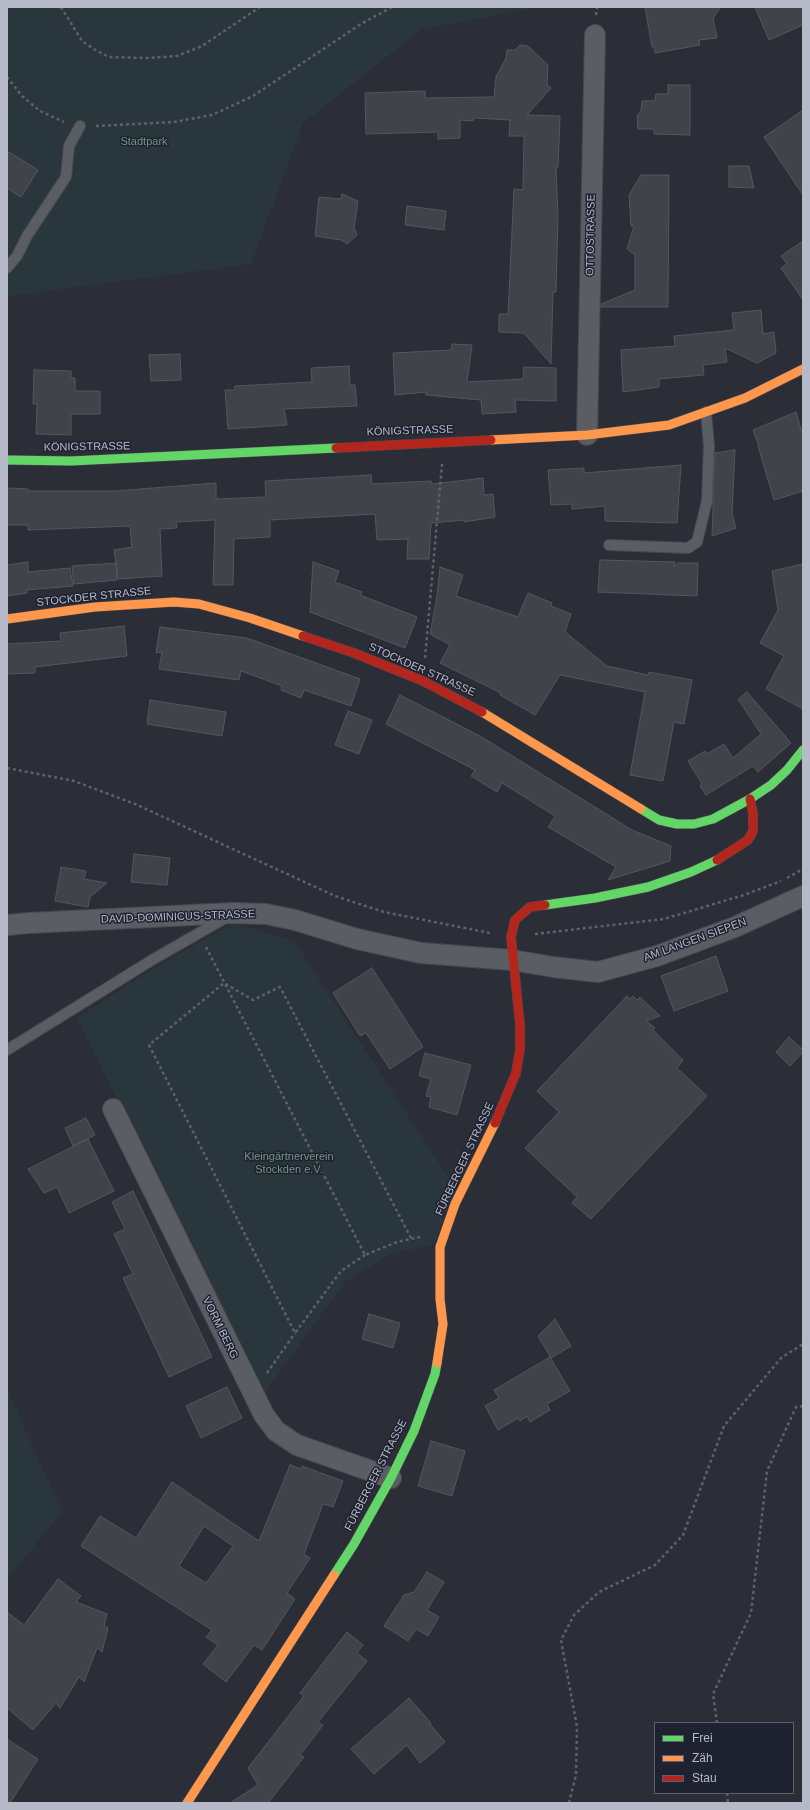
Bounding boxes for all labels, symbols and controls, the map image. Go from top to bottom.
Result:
park label: Stadtpark [120,135,168,149]
street label: OTTOSTRASSE [584,194,598,276]
street label: KÖNIGSTRASSE [366,423,454,439]
street label: KÖNIGSTRASSE [43,440,131,454]
street label: STOCKDER STRASSE [36,584,152,610]
street label: STOCKDER STRASSE [367,641,477,699]
street label: DAVID-DOMINICUS-STRASSE [101,908,255,926]
street label: AM LANGEN SIEPEN [642,915,748,965]
street label: FÜRBERGER STRASSE [433,1100,497,1218]
park label: Kleingärtnerverein Stockden e.V. [244,1150,334,1176]
street label: VORM BERG [199,1295,241,1361]
street label: FÜRBERGER STRASSE [342,1417,410,1533]
legend [654,1722,794,1794]
text: Frei [692,1731,713,1745]
text: Zäh [692,1751,713,1765]
text: Stau [692,1771,717,1785]

